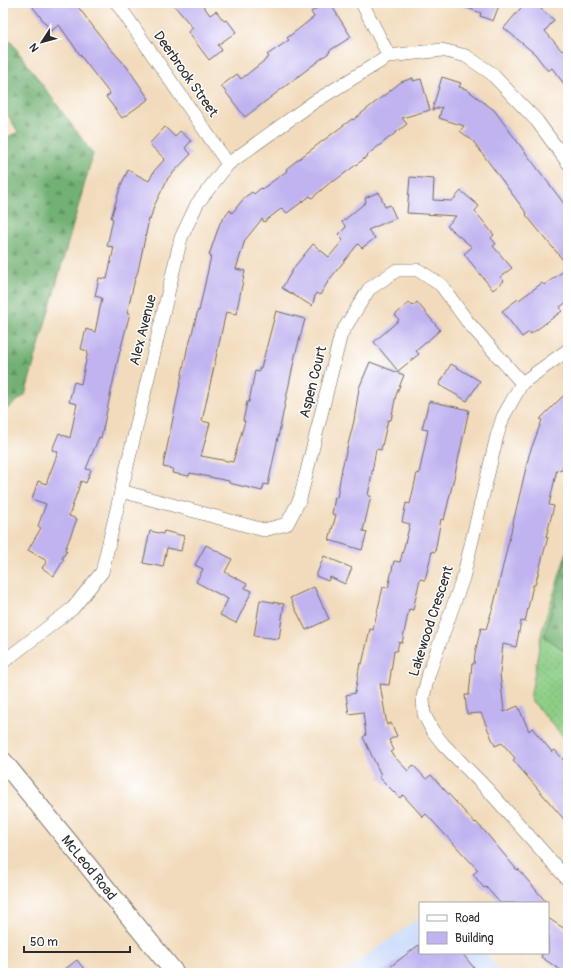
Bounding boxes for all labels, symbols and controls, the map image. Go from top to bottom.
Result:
north arrow [22,22,62,62]
street label: Deerbrook Street [150,28,222,121]
text: N [27,40,42,54]
street label: Alex Avenue [126,293,160,367]
street label: Aspen Court [296,344,330,420]
street label: Lakewood Crescent [405,563,457,678]
street label: McLeod Road [58,832,121,903]
legend [419,902,549,954]
text: Road [455,911,480,926]
scale bar [24,928,130,954]
text: Building [455,931,494,946]
text: 50 m [30,935,58,950]

